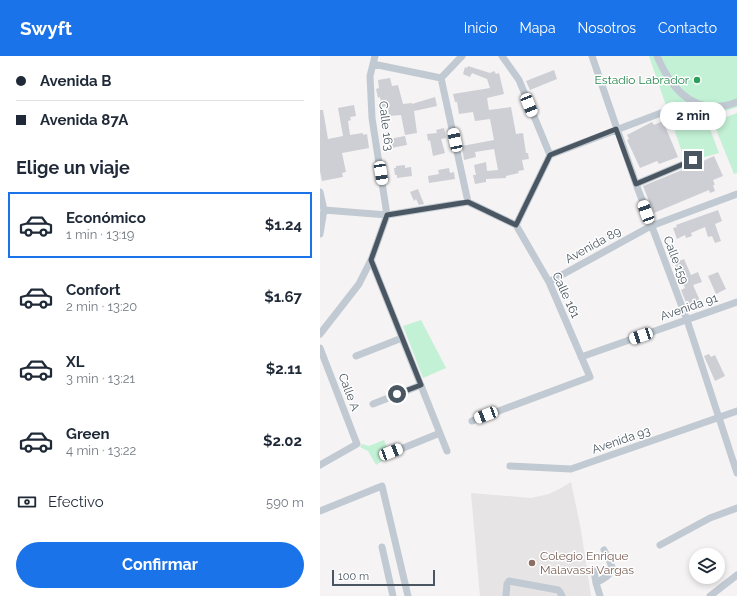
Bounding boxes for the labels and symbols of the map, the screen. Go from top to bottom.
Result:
place label: Estadio Labrador [595,73,690,87]
marker: Estadio Labrador [692,75,702,85]
car [519,92,539,118]
street label: Calle 163 [376,100,396,152]
callout: 2 min [660,102,726,130]
car [447,127,463,153]
route end [684,151,702,169]
car [373,160,389,186]
car [636,199,656,225]
street label: Avenida 89 [563,224,623,266]
street label: Calle 159 [660,234,692,286]
street label: Calle 161 [549,270,583,320]
street label: Avenida 91 [658,291,720,323]
car [628,326,654,346]
street label: Calle A [335,371,363,413]
route start [388,385,406,403]
car [473,405,499,425]
street label: Avenida 93 [590,423,652,457]
car [378,442,404,462]
place label: Colegio Enrique Malavassi Vargas [540,549,634,577]
marker: Colegio Enrique Malavassi Vargas [527,558,537,568]
scale bar [332,568,435,587]

